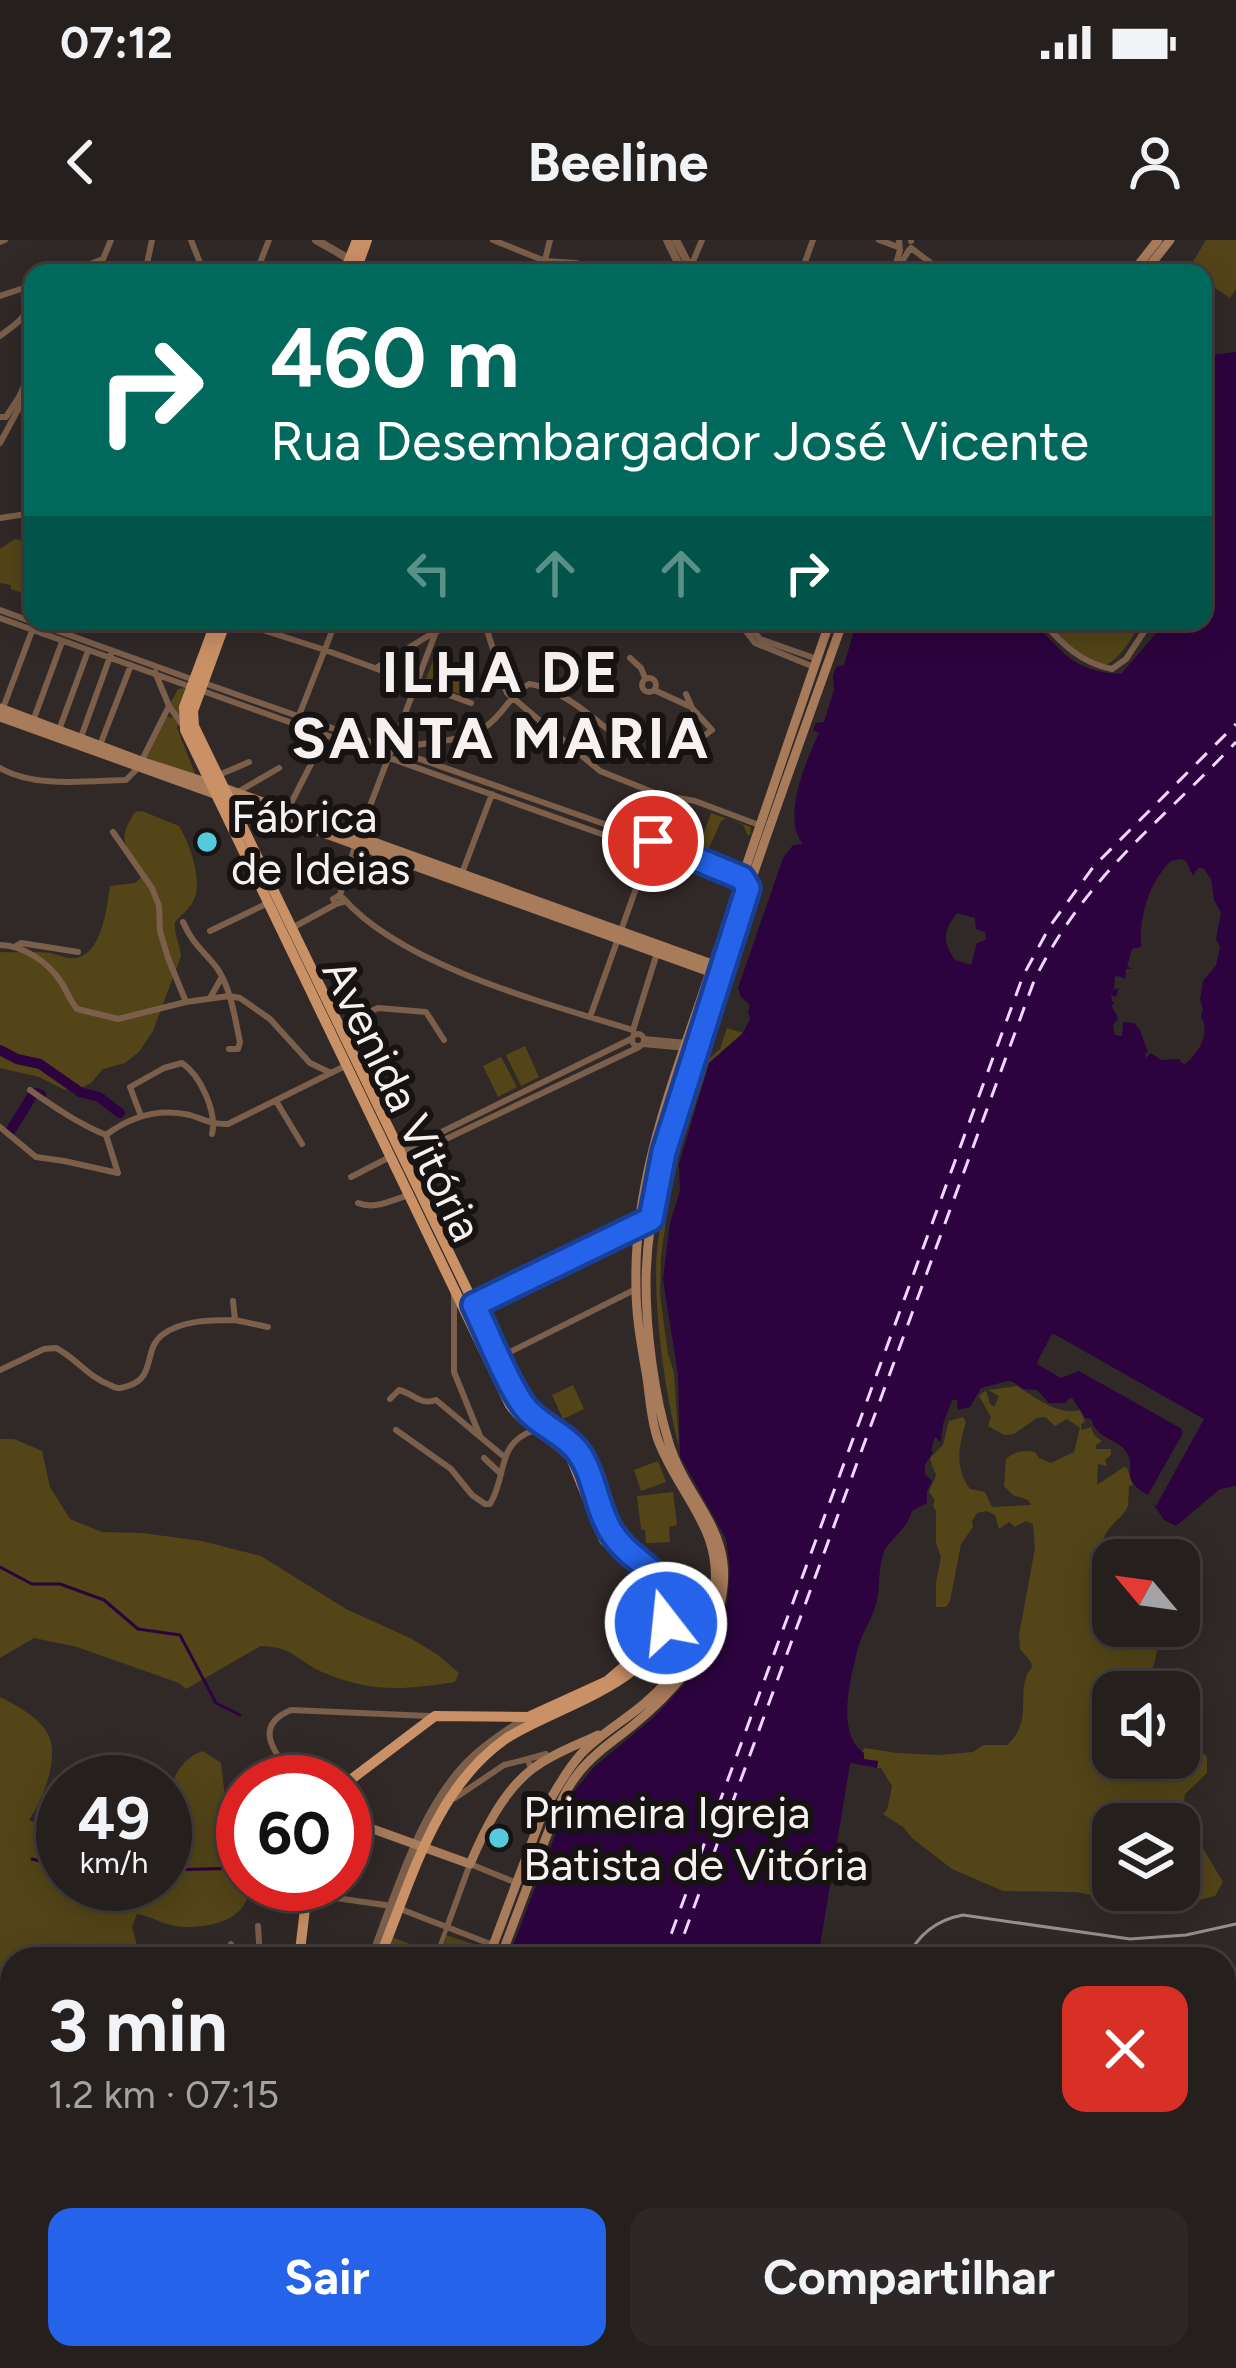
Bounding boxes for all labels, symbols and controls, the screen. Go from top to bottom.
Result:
text: 07:12 [60,15,173,69]
icon: back [48,129,114,195]
icon: person [1122,129,1188,195]
text: Beeline [528,130,708,195]
text: 460 m [270,307,520,408]
icon: right [72,312,228,468]
text: Rua Desembargador José Vicente [270,409,1089,474]
icon: left [396,540,462,606]
icon: ahead [522,540,588,606]
icon: ahead [648,540,714,606]
icon: right [774,540,840,606]
district label: ILHA DE SANTA MARIA [291,638,711,772]
place label: Fábrica de Ideias [231,789,411,895]
pin [602,790,704,892]
icon: arrive [620,808,686,874]
marker: Fábrica de Ideias [194,829,220,855]
street label: Avenida Vitória [312,950,494,1250]
north arrow [1092,1539,1200,1647]
map controls [1092,1539,1200,1911]
position arrow [603,1560,729,1686]
button: sound [1092,1671,1200,1779]
speed limit sign: 60 [216,1755,372,1911]
text: 49 [78,1782,150,1854]
place label: Primeira Igreja Batista de Vitória [523,1785,868,1891]
button: layers [1092,1803,1200,1911]
marker: Primeira Igreja Batista de Vitória [486,1825,512,1851]
text: km/h [80,1844,148,1881]
text: 3 min [48,1983,228,2069]
button: close [1062,1986,1188,2112]
text: 1.2 km · 07:15 [48,2071,279,2118]
button: Sair [48,2208,606,2346]
button: Compartilhar [630,2208,1188,2346]

